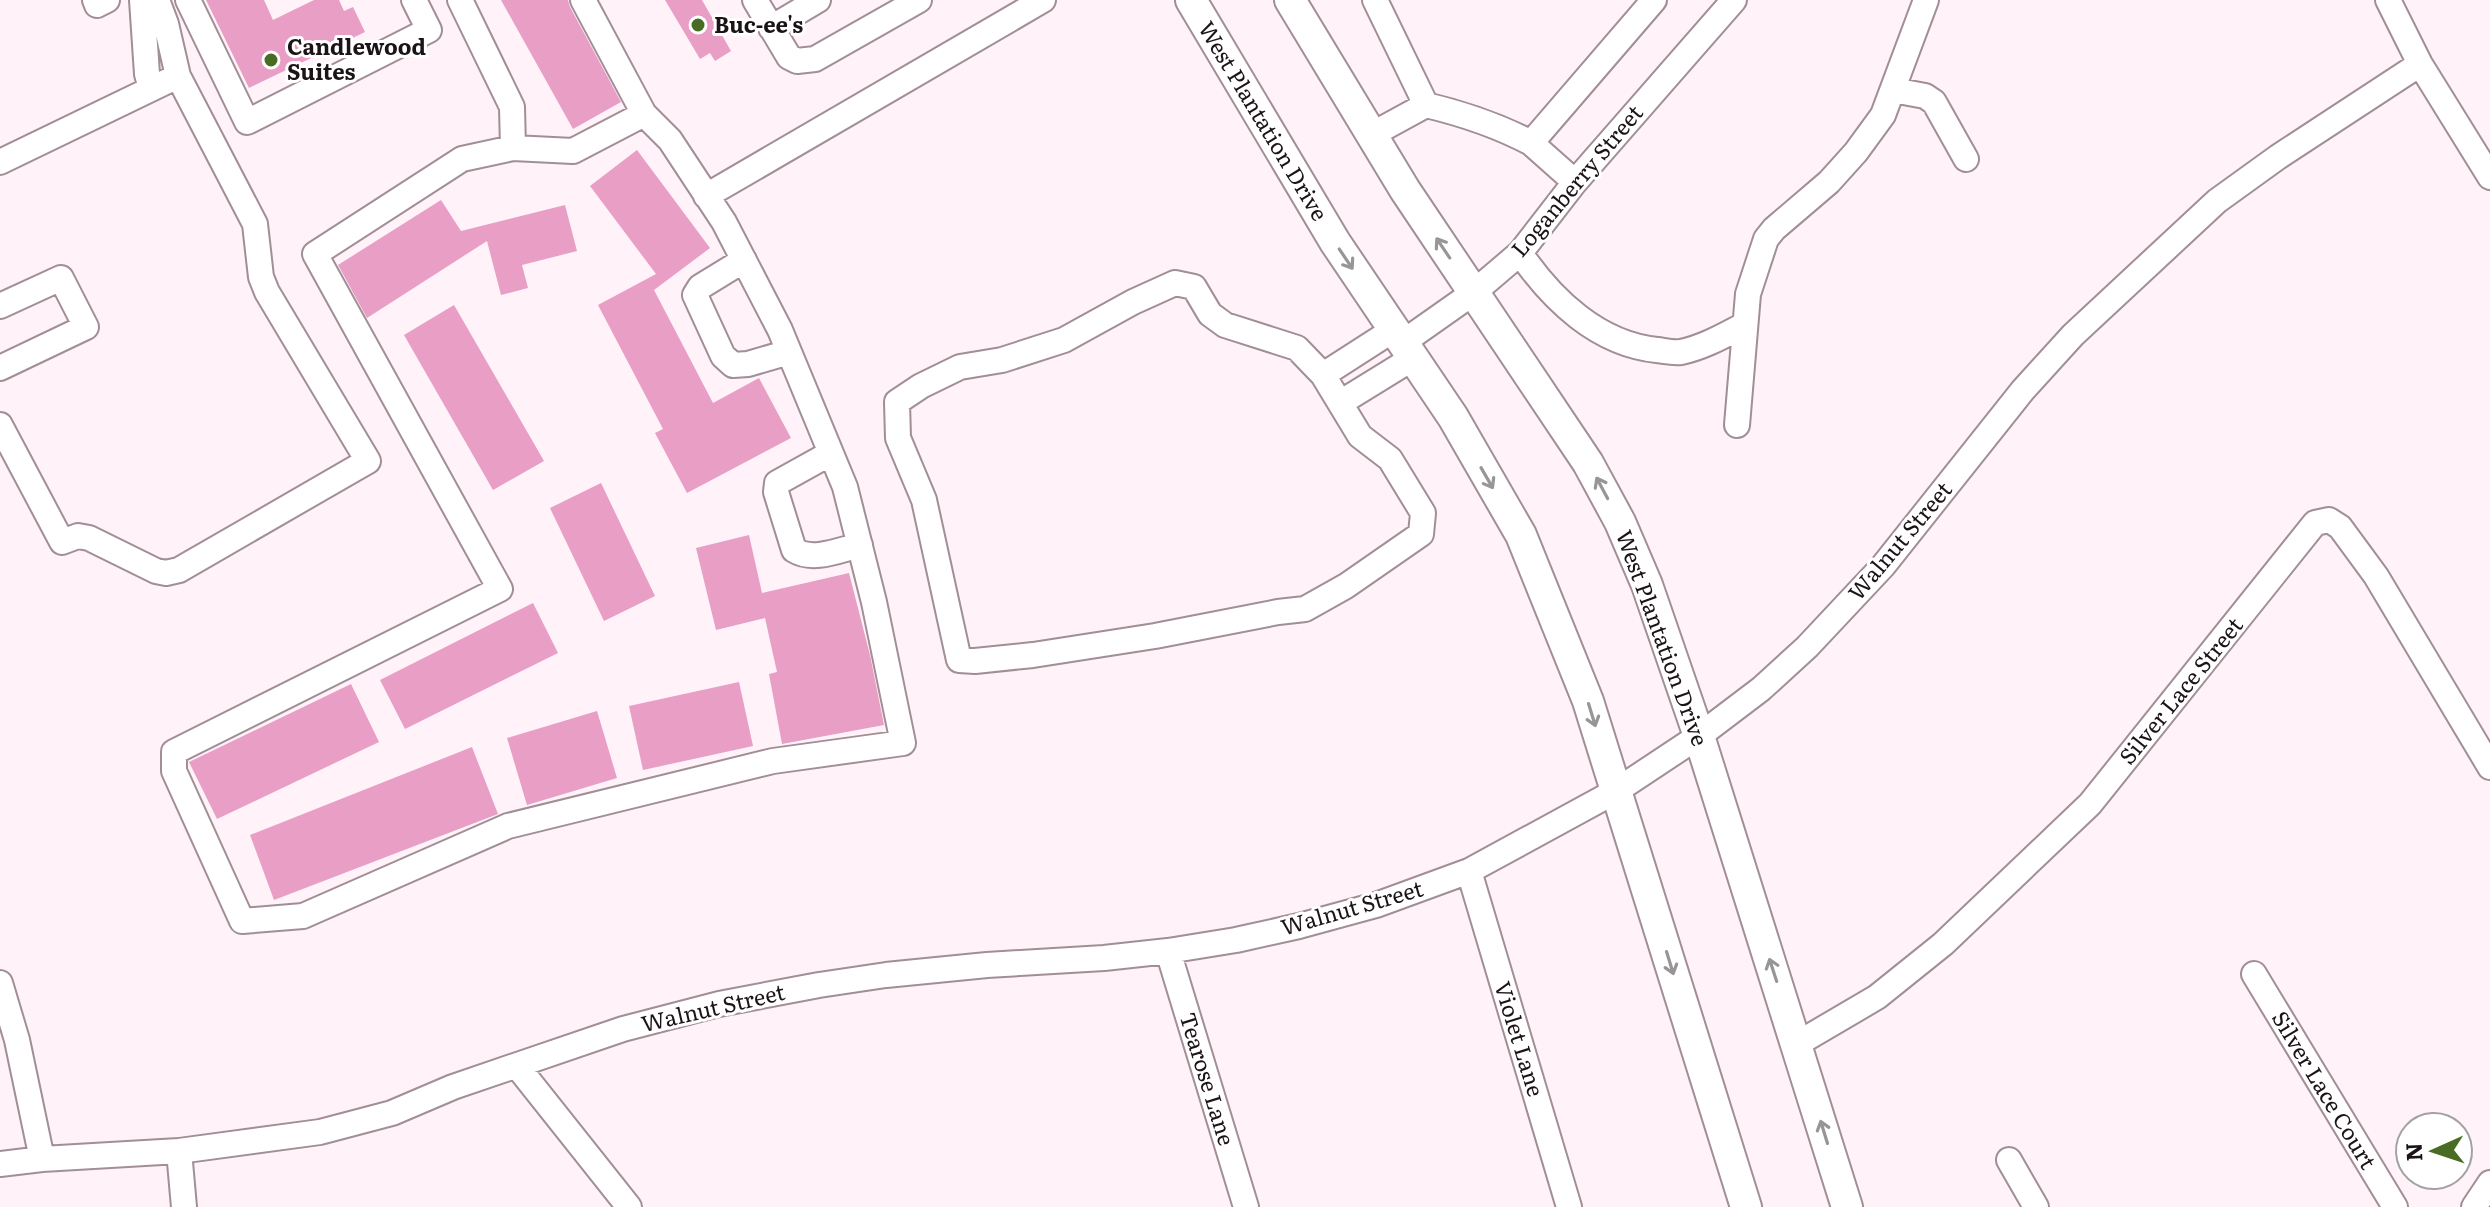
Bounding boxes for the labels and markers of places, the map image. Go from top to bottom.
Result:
place label: Buc-ee's [714,7,803,40]
marker: Buc-ee's [689,16,707,34]
place label: Candlewood Suites [287,29,426,87]
marker: Candlewood Suites [262,51,280,69]

